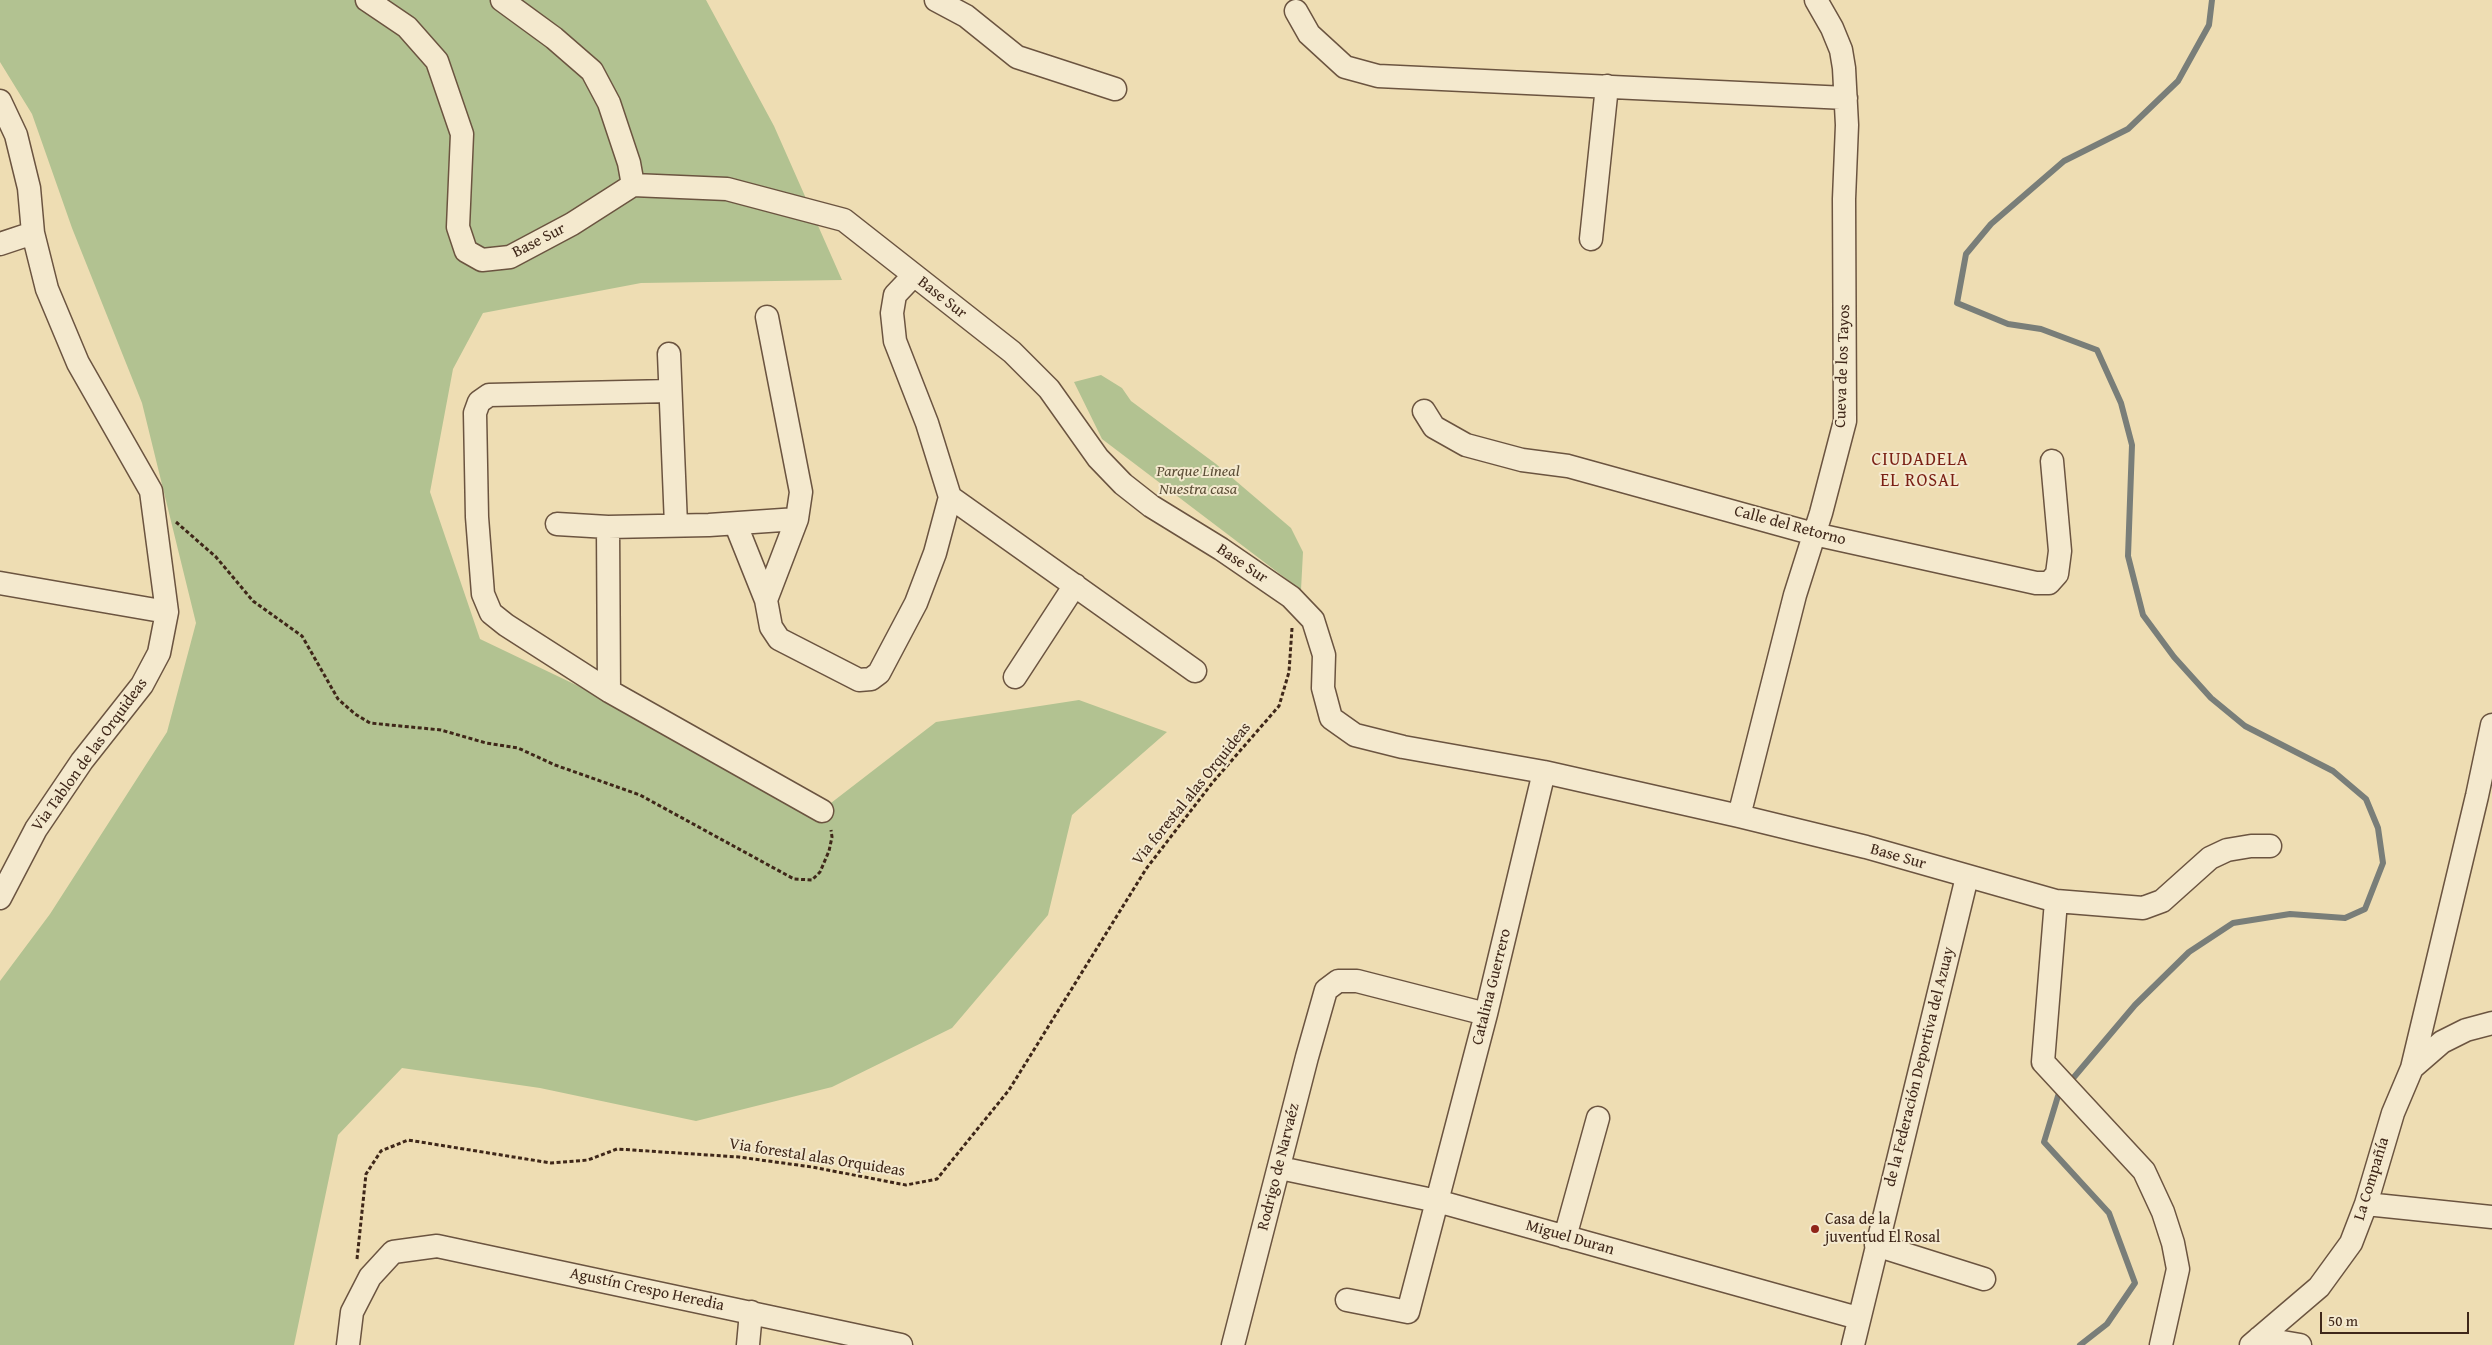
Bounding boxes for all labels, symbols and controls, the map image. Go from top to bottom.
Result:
street label: Base Sur [509,219,569,263]
street label: Base Sur [914,273,970,323]
street label: Cueva de los Tayos [1831,304,1855,428]
district label: CIUDADELA EL ROSAL [1870,449,1970,492]
park label: Parque Lineal Nuestra casa [1156,462,1240,500]
street label: Calle del Retorno [1732,502,1848,550]
street label: Base Sur [1213,540,1271,588]
street label: Via Tablon de las Orquideas [28,675,152,835]
street label: Via forestal alas Orquideas [1129,719,1255,869]
street label: Base Sur [1868,840,1928,874]
street label: Catalina Guerrero [1468,927,1516,1047]
street label: de la Federación Deportiva del Azuay [1881,945,1959,1189]
street label: Rodrigo de Narvaéz [1254,1101,1304,1233]
street label: Via forestal alas Orquideas [728,1135,906,1181]
street label: La Compañía [2350,1135,2394,1223]
place label: Casa de la juventud El Rosal [1825,1210,1940,1248]
street label: Miguel Duran [1524,1216,1616,1260]
marker: Casa de la juventud El Rosal [1809,1223,1821,1235]
street label: Agustín Crespo Heredia [568,1264,726,1316]
scale bar [2322,1302,2471,1334]
text: 50 m [2328,1310,2358,1331]

